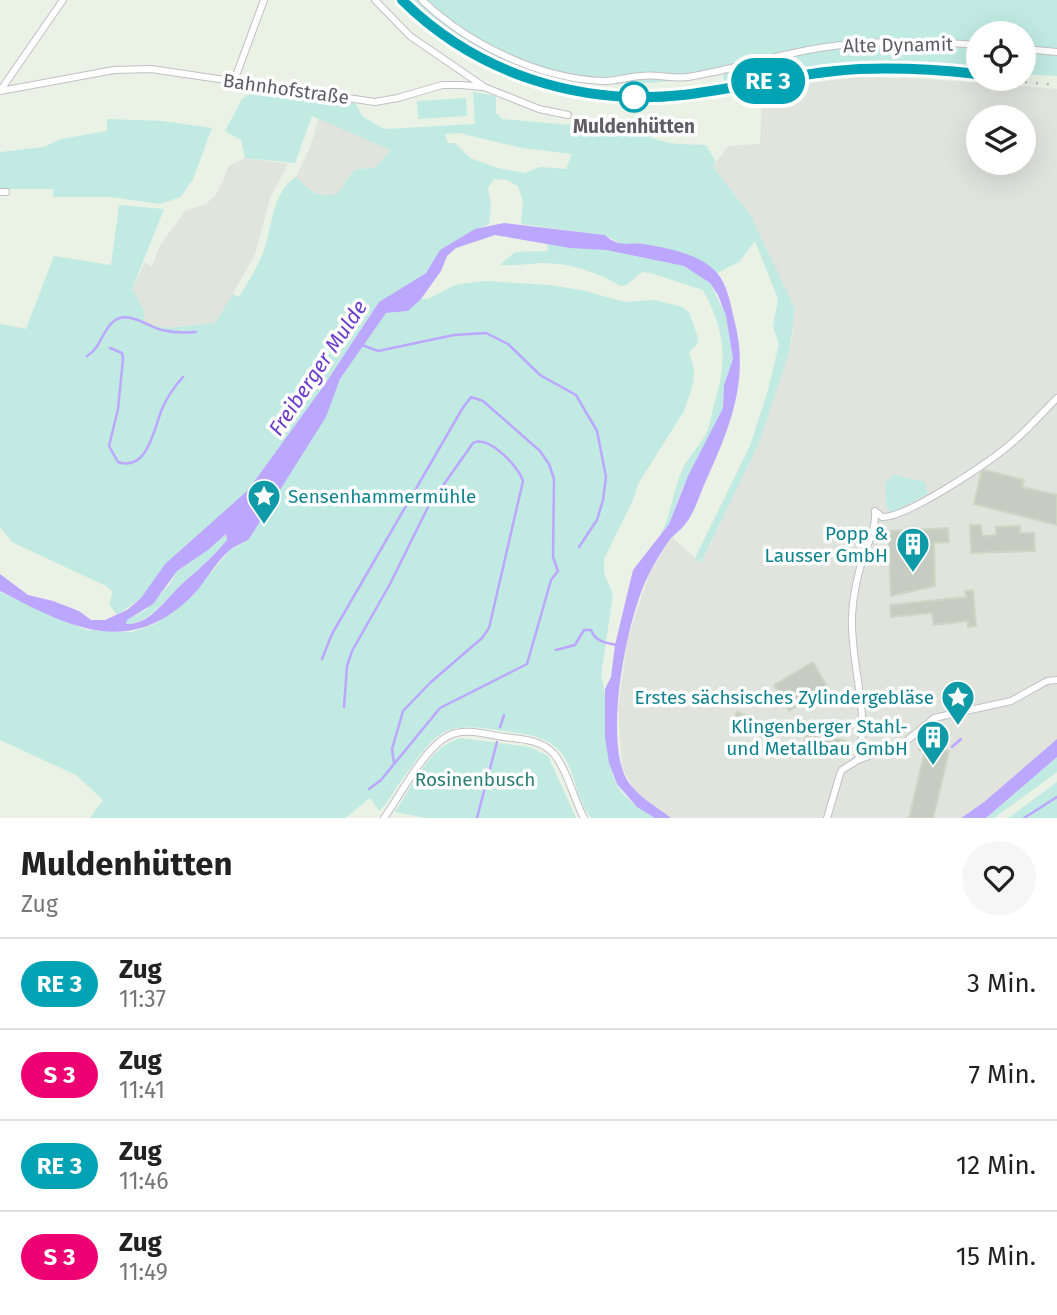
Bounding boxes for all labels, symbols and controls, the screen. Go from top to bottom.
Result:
map controls [966,21,1036,175]
button: locate [966,21,1036,91]
street label: Alte Dynamit [843,33,953,57]
line badge: RE 3 [719,58,817,104]
text: RE 3 [745,67,791,95]
street label: Bahnhofstraße [222,69,350,109]
marker: Muldenhütten [619,82,649,112]
button: layers [966,105,1036,175]
place label: Muldenhütten [573,115,695,138]
water label: Freiberger Mulde [263,295,373,441]
place icon: Sensenhammermühle [245,477,283,526]
place label: Sensenhammermühle [288,485,476,508]
place label: Popp & Lausser GmbH [765,522,888,567]
building icon: Popp & Lausser GmbH [894,525,932,574]
place icon: Erstes sächsisches Zylindergebläse [939,678,977,727]
place label: Erstes sächsisches Zylindergebläse [635,686,934,709]
place label: Klingenberger Stahl- und Metallbau GmbH [726,715,908,760]
building icon: Klingenberger Stahl- und Metallbau GmbH [914,718,952,767]
park label: Rosinenbusch [415,768,535,791]
button: heart [962,841,1036,915]
text: Muldenhütten [21,844,233,884]
text: Zug [21,890,58,918]
text: Zug [119,954,162,985]
text: 3 Min. [967,968,1036,999]
text: RE 3 [37,970,82,998]
text: 11:37 [119,985,166,1013]
text: Zug [119,1045,162,1076]
text: 7 Min. [969,1059,1036,1090]
text: S 3 [44,1061,75,1089]
text: 11:41 [119,1076,165,1104]
text: Zug [119,1136,162,1167]
text: 12 Min. [956,1150,1036,1181]
text: RE 3 [37,1152,82,1180]
text: 11:46 [119,1167,169,1195]
text: Zug [119,1227,162,1258]
text: 15 Min. [956,1241,1036,1272]
text: S 3 [44,1243,75,1271]
text: 11:49 [119,1258,168,1286]

